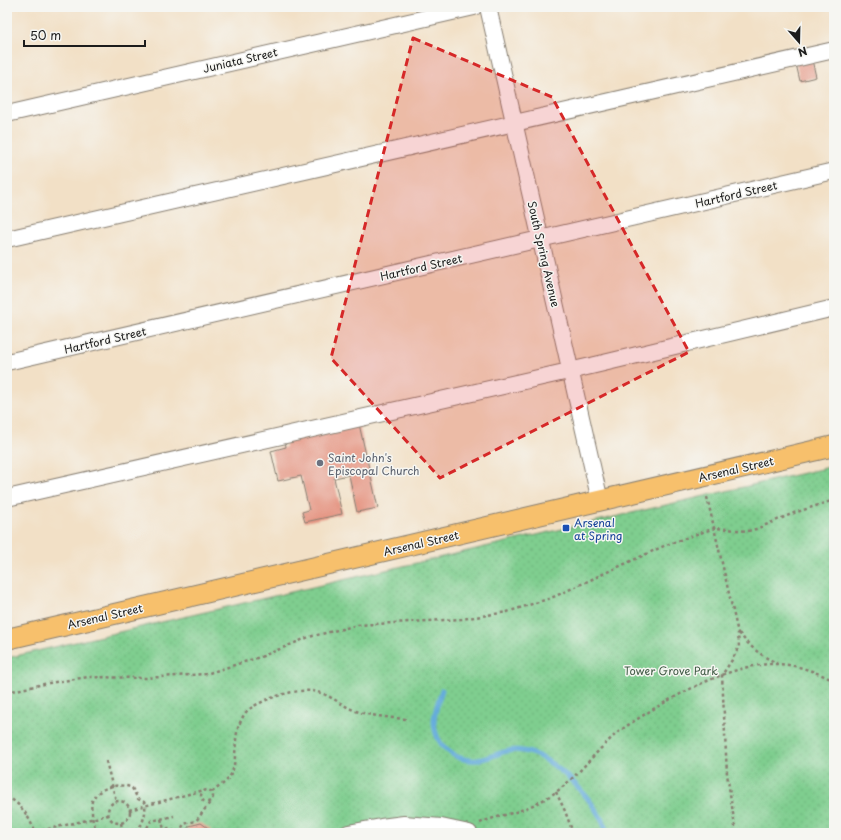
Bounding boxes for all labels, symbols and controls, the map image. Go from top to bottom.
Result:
scale bar [24,22,145,48]
north arrow [779,22,819,62]
text: 50 m [30,26,61,44]
text: N [795,42,810,61]
street label: Juniata Street [201,43,279,77]
street label: Hartford Street [693,176,779,212]
street label: South Spring Avenue [524,199,564,309]
street label: Hartford Street [378,249,464,285]
street label: Hartford Street [62,322,148,358]
place label: Saint John's Episcopal Church [328,449,420,479]
street label: Arsenal Street [697,452,776,486]
marker: Saint John's Episcopal Church [315,458,325,468]
place label: Arsenal at Spring [574,514,622,544]
marker: Arsenal at Spring [561,523,571,533]
street label: Arsenal Street [382,526,461,560]
street label: Arsenal Street [66,599,145,633]
park label: Tower Grove Park [624,662,718,679]

